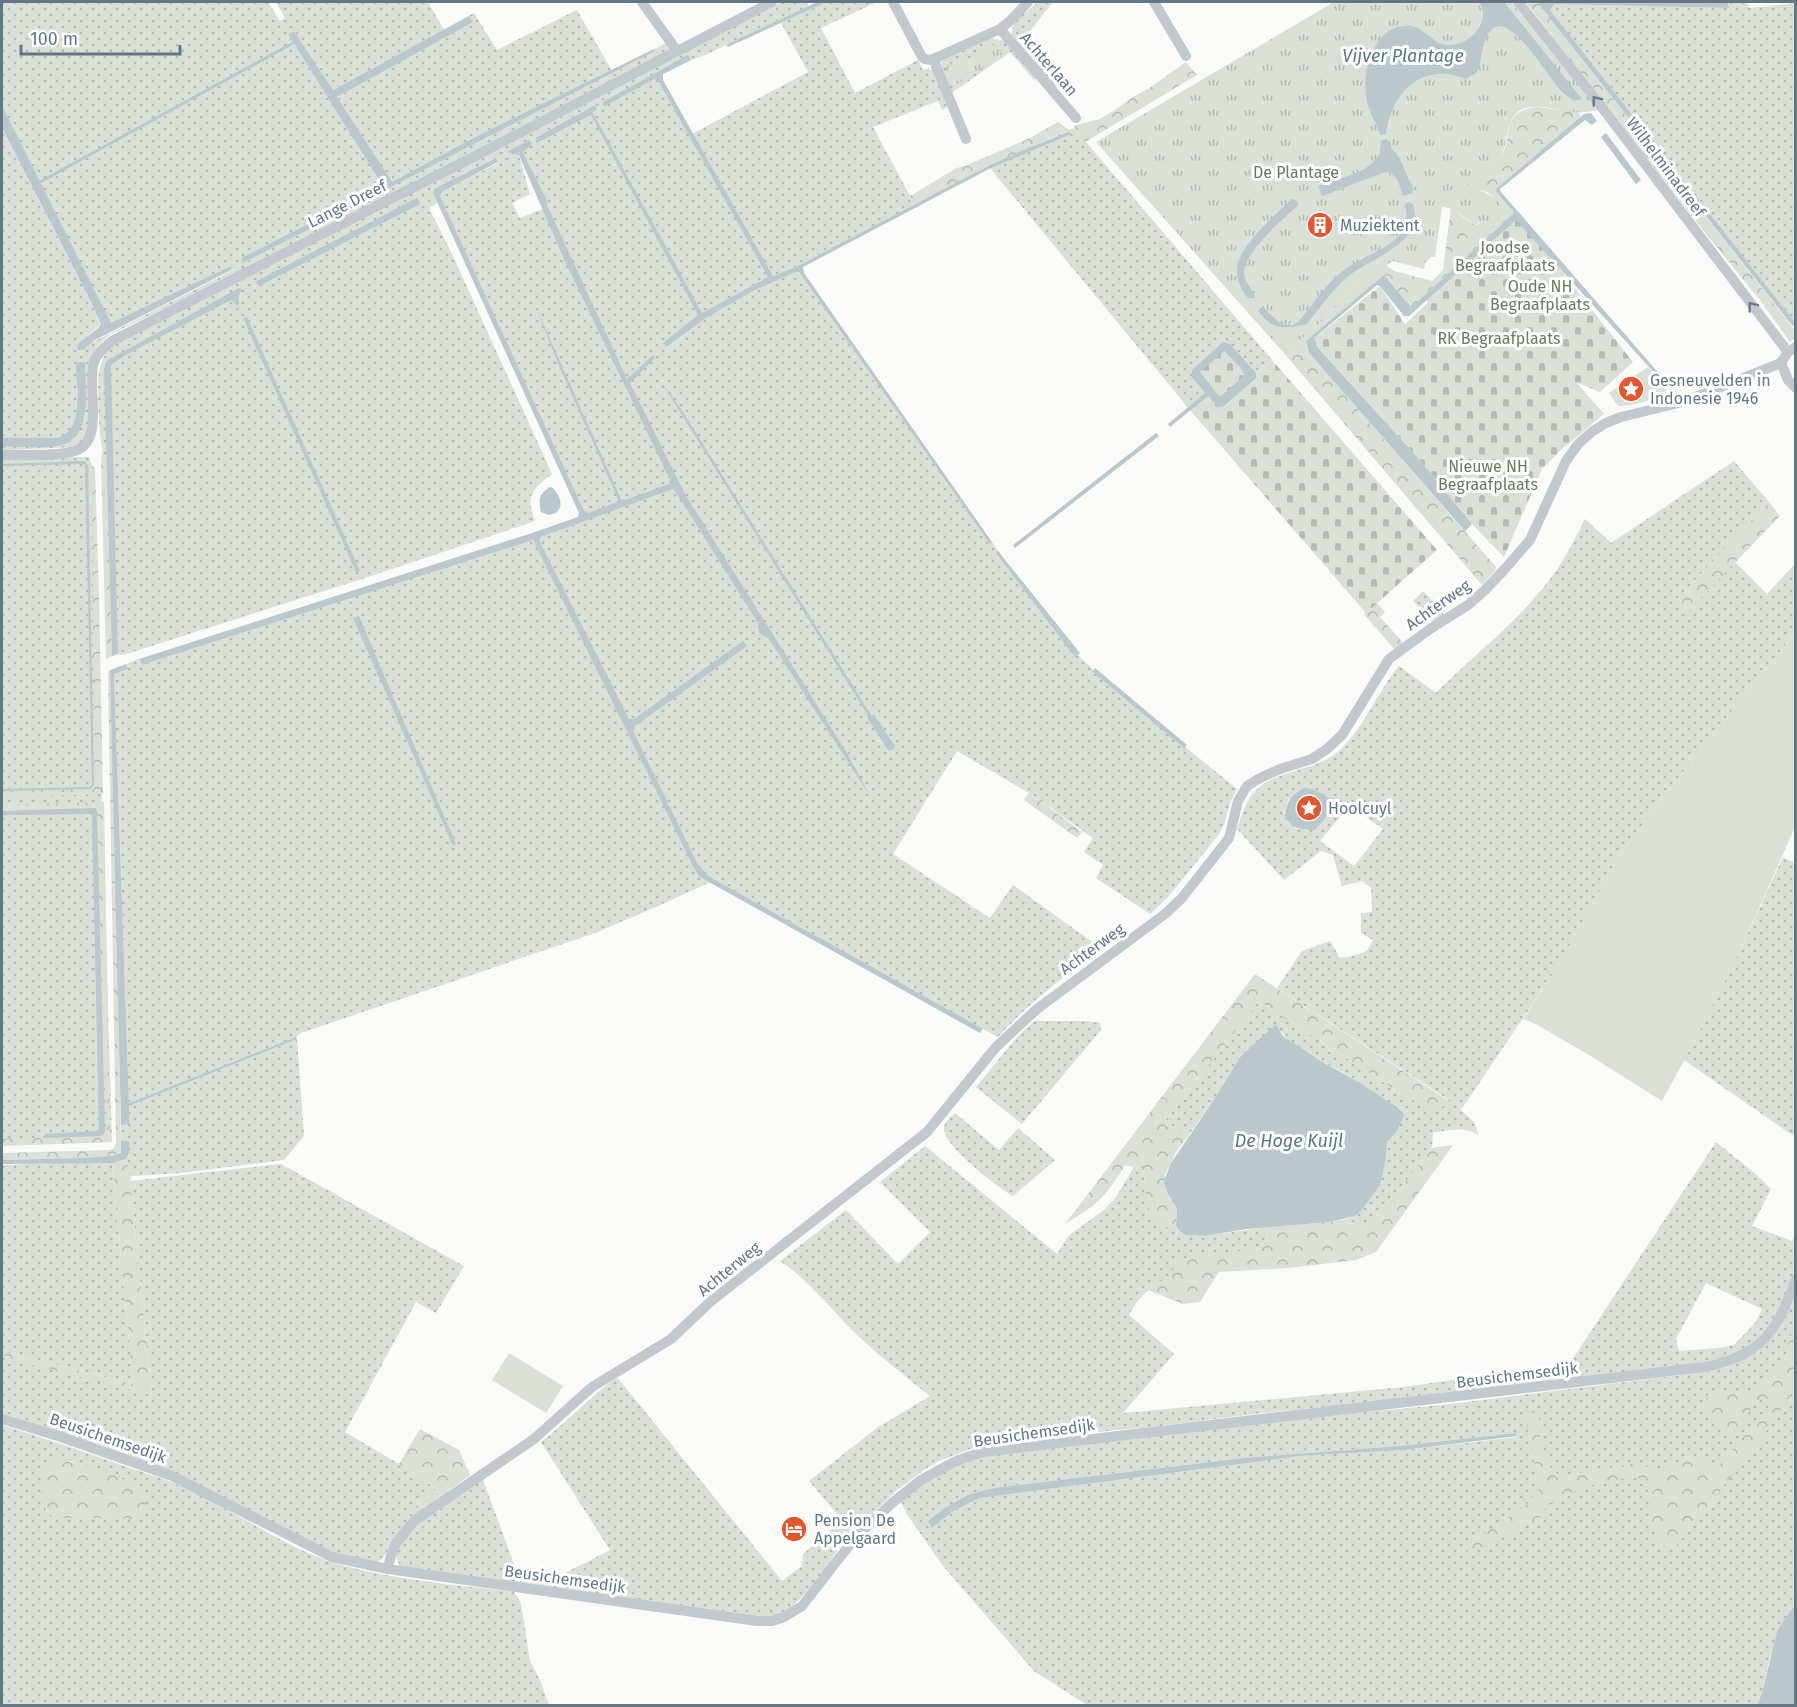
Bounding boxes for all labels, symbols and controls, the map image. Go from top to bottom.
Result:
scale bar [21,18,180,56]
text: 100 m [30,28,78,50]
street label: Achterlaan [1016,28,1082,100]
water label: Vijver Plantage [1342,45,1464,67]
one-way arrow [1593,96,1604,107]
street label: Wilhelminadreef [1622,114,1711,222]
park label: De Plantage [1253,163,1339,182]
street label: Lange Dreef [304,175,391,232]
building icon: Muziektent [1305,210,1335,240]
place label: Muziektent [1340,216,1420,235]
park label: Joodse Begraafplaats [1455,238,1555,275]
park label: Oude NH Begraafplaats [1490,277,1590,314]
one-way arrow [1748,302,1759,313]
park label: RK Begraafplaats [1437,329,1561,348]
place label: Gesneuvelden in Indonesie 1946 [1650,371,1771,408]
place icon: Gesneuvelden in Indonesie 1946 [1616,374,1646,404]
park label: Nieuwe NH Begraafplaats [1438,457,1538,494]
street label: Achterweg [1402,575,1475,634]
place icon: Hoolcuyl [1294,793,1324,823]
place label: Hoolcuyl [1328,799,1392,818]
street label: Achterweg [1056,919,1129,979]
water label: De Hoge Kuijl [1235,1130,1343,1152]
street label: Achterweg [694,1238,765,1300]
street label: Beusichemsedijk [1455,1358,1580,1392]
street label: Beusichemsedijk [47,1409,170,1467]
street label: Beusichemsedijk [972,1415,1097,1451]
place label: Pension De Appelgaard [814,1511,896,1548]
hotel icon: Pension De Appelgaard [779,1514,809,1544]
street label: Beusichemsedijk [503,1561,628,1597]

